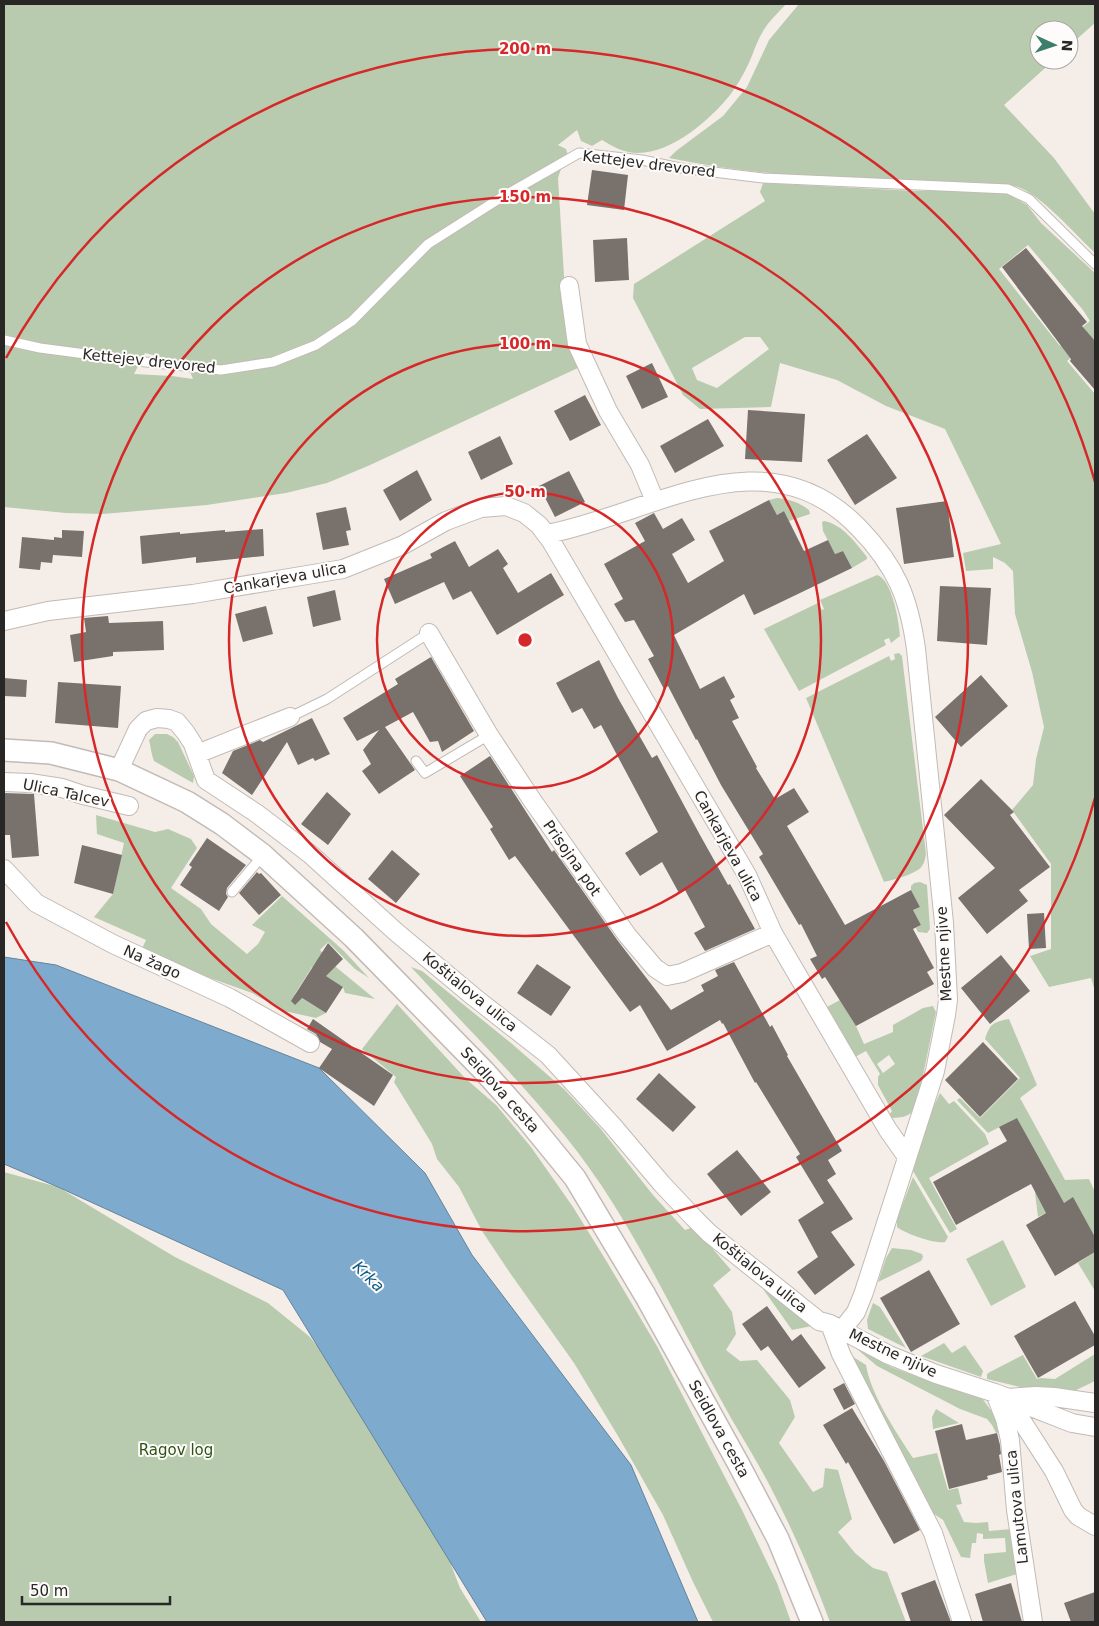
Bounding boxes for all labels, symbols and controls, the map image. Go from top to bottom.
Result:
north arrow [1029,20,1079,70]
text: N [1059,39,1075,52]
text: 200 m [499,40,551,58]
street label: Kettejev drevored [582,147,716,181]
text: 150 m [499,188,551,206]
text: 100 m [499,335,551,353]
street label: Kettejev drevored [82,345,216,377]
text: 50 m [504,483,546,501]
street label: Cankarjeva ulica [222,558,348,598]
centre of rings [516,631,534,649]
street label: Ulica Talcev [21,775,111,811]
street label: Cankarjeva ulica [690,787,766,905]
street label: Prisojna pot [539,817,605,899]
street label: Mestne njive [933,906,955,1002]
street label: Na žago [120,941,184,983]
street label: Koštialova ulica [419,948,521,1036]
street label: Seidlova cesta [457,1043,543,1137]
street label: Koštialova ulica [709,1229,811,1317]
water label: Krka [349,1257,388,1296]
street label: Mestne njive [846,1325,940,1381]
street label: Seidlova cesta [685,1377,753,1481]
park label: Ragov log [139,1441,213,1459]
street label: Lamutova ulica [1002,1449,1032,1565]
scale bar [22,1574,170,1606]
text: 50 m [30,1582,68,1600]

